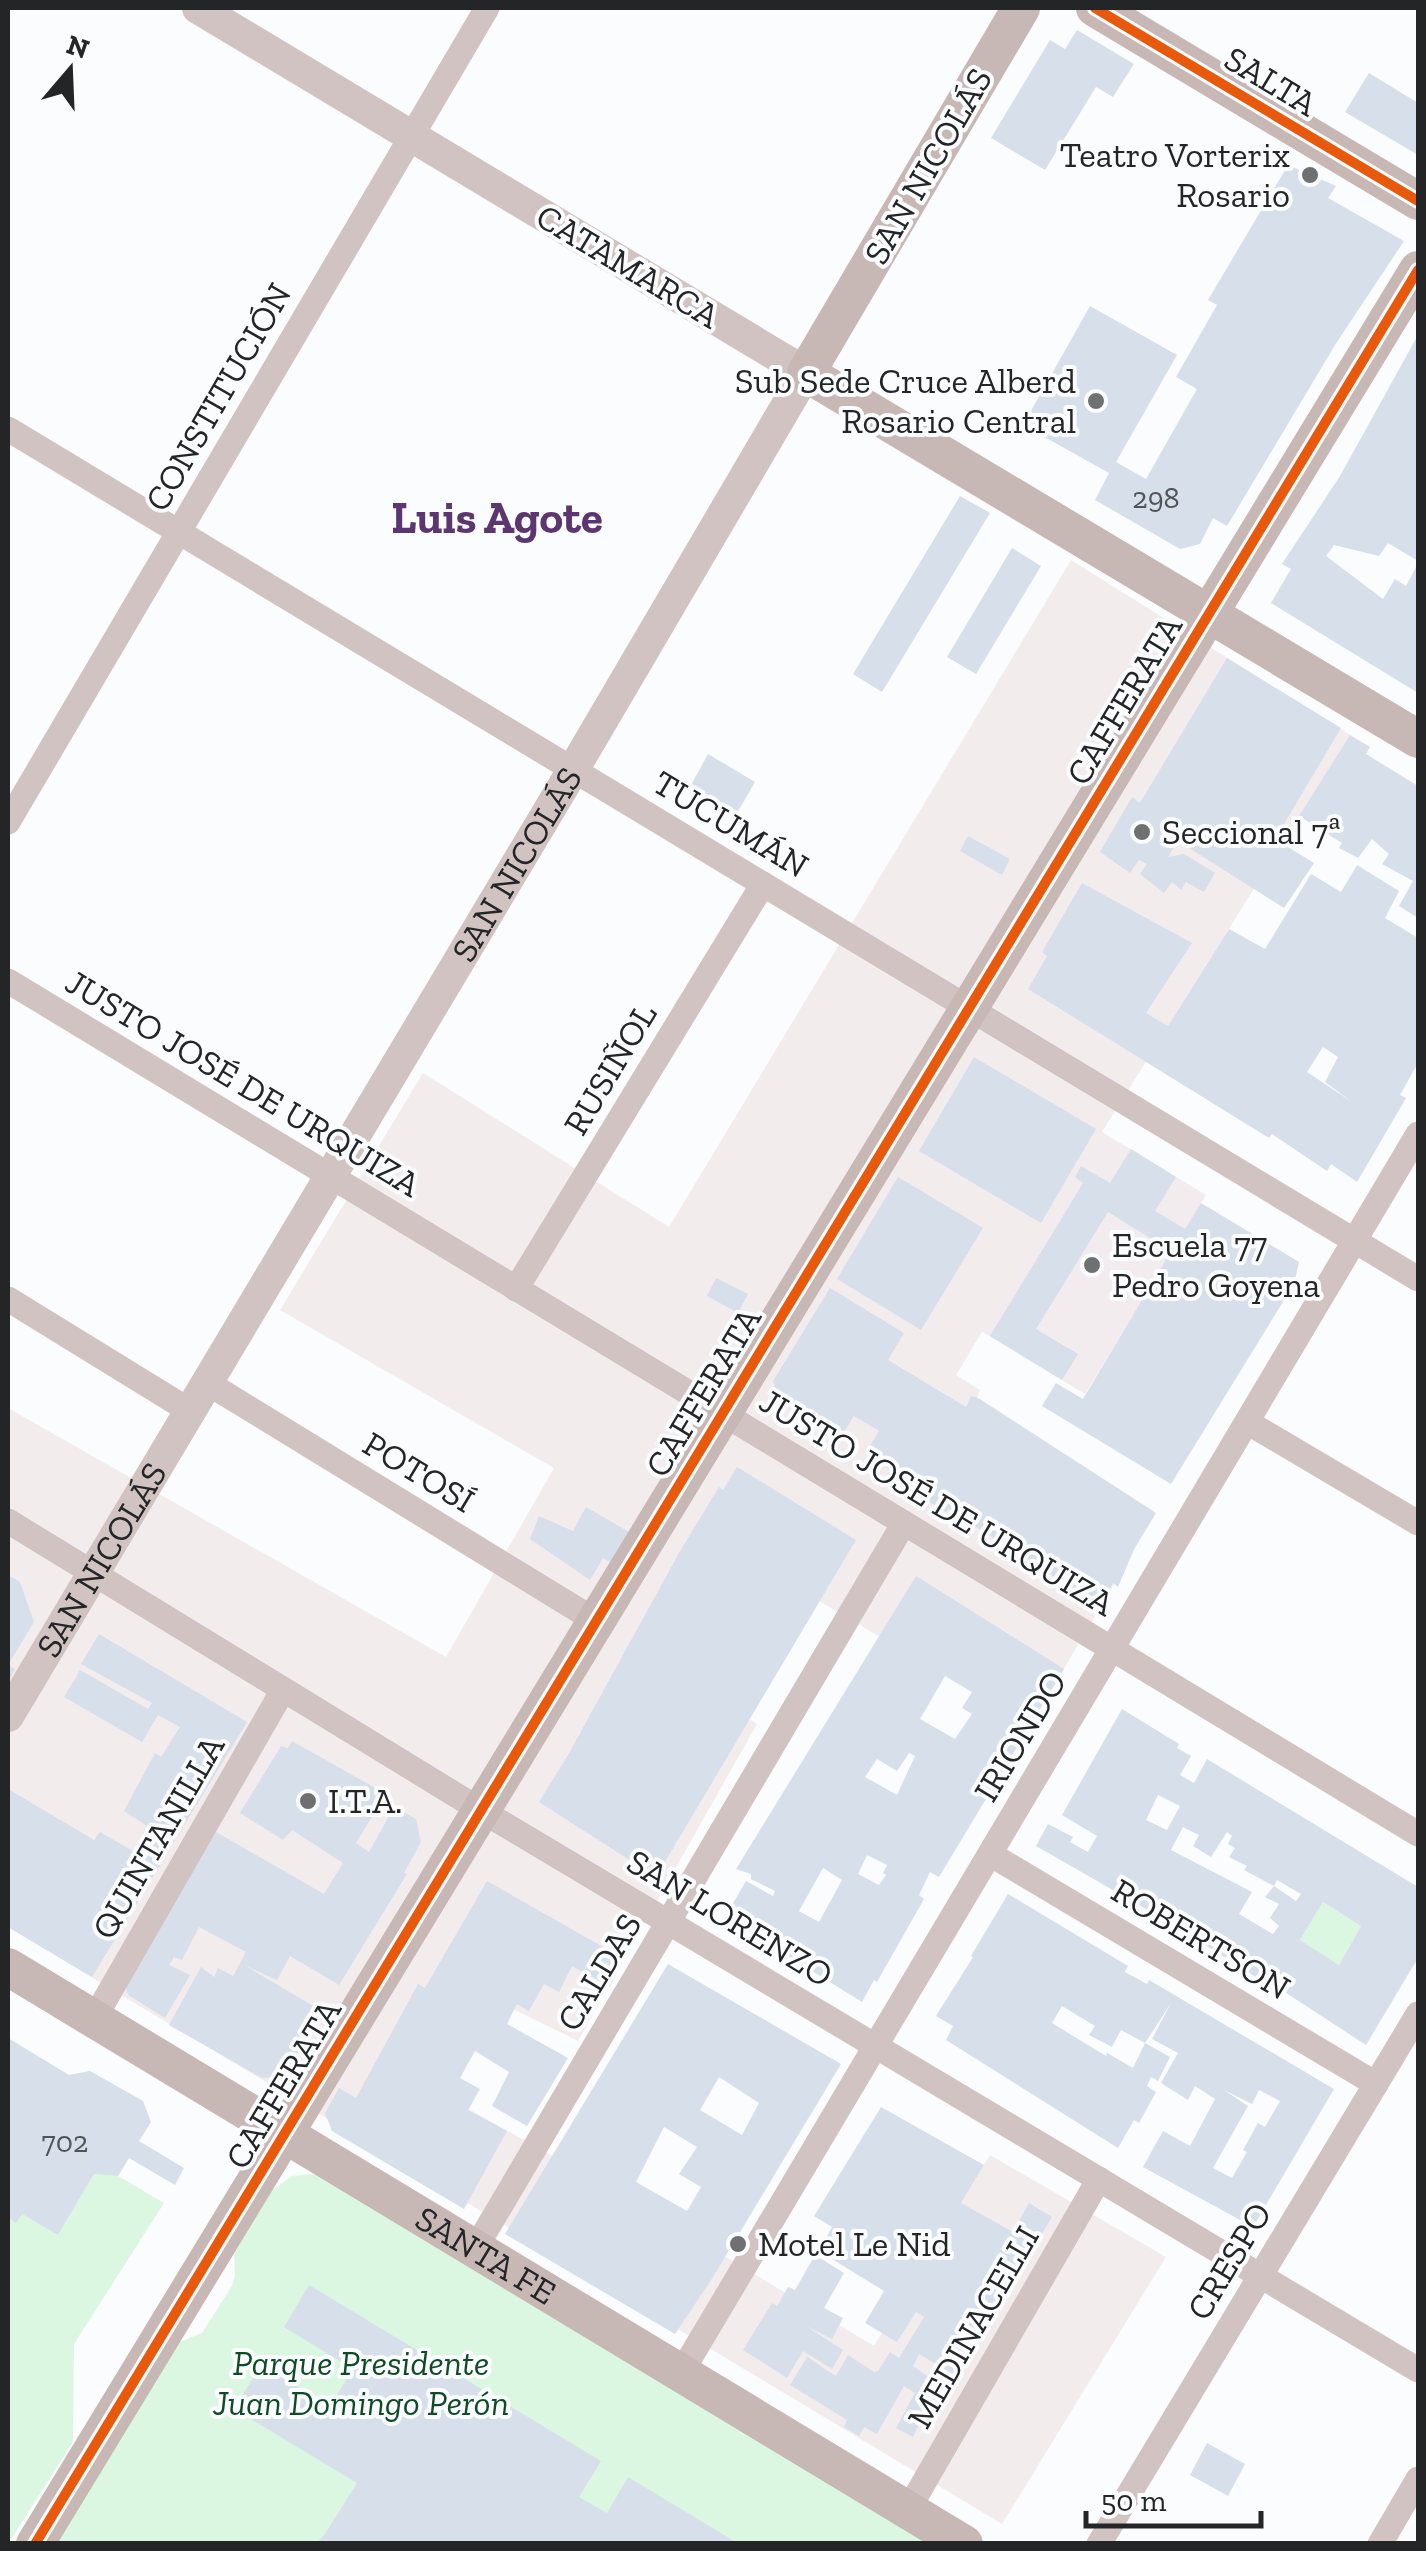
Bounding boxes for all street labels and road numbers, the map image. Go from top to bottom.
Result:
street label: SALTA [1217,37,1325,125]
street label: SAN NICOLÁS [855,61,1001,271]
street label: CATAMARCA [529,195,727,337]
street label: CONSTITUCIÓN [136,276,300,518]
street label: CAFFERATA [1057,608,1191,792]
street label: SAN NICOLÁS [442,759,591,969]
street label: TUCUMÁN [646,761,816,887]
street label: JUSTO JOSÉ DE URQUIZA [58,960,428,1206]
street label: RUSIÑOL [554,996,666,1142]
street label: CAFFERATA [636,1300,770,1484]
street label: JUSTO JOSÉ DE URQUIZA [752,1379,1122,1625]
street label: POTOSÍ [356,1422,482,1522]
street label: SAN NICOLÁS [27,1455,176,1665]
street label: IRIONDO [965,1663,1075,1809]
street label: QUINTANILLA [83,1727,233,1946]
street label: SAN LORENZO [620,1840,840,1996]
street label: ROBERTSON [1104,1869,1298,2009]
street label: CALDAS [548,1906,650,2038]
street label: CAFFERATA [216,1992,350,2176]
street label: CRESPO [1178,2195,1280,2327]
street label: SANTA FE [408,2197,563,2314]
street label: MEDINACELLI [898,2218,1048,2436]

